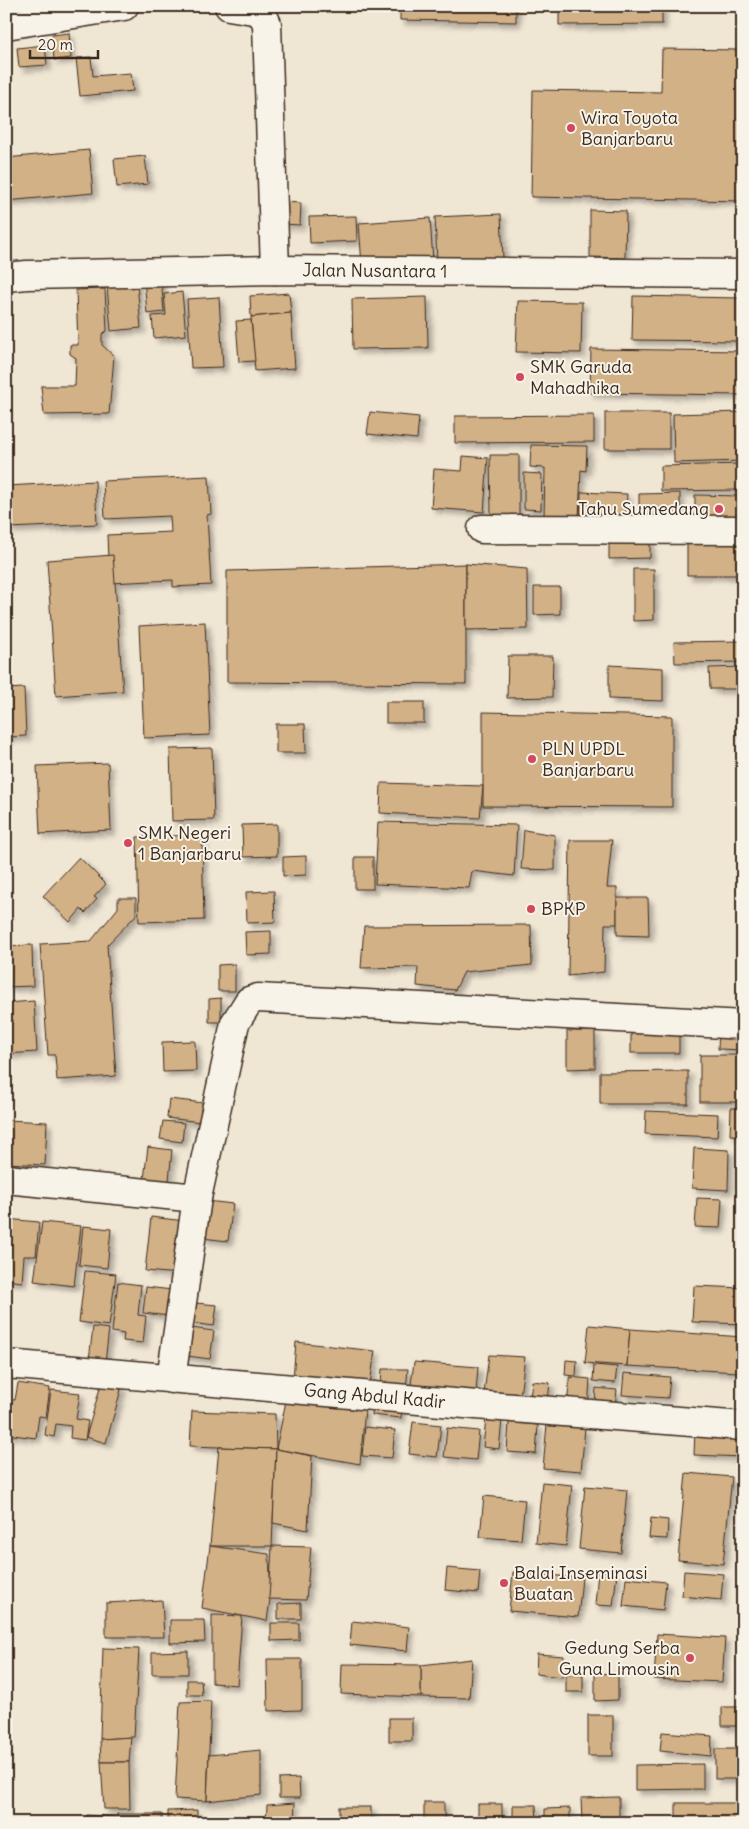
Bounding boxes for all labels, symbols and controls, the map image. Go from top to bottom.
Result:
scale bar [30,28,98,60]
text: 20 m [38,35,73,54]
place label: Wira Toyota Banjarbaru [581,106,678,150]
marker: Wira Toyota Banjarbaru [565,122,577,134]
street label: Jalan Nusantara 1 [302,258,448,282]
place label: SMK Garuda Mahadhika [530,355,632,399]
marker: SMK Garuda Mahadhika [514,371,526,383]
place label: Tahu Sumedang [578,497,709,520]
marker: Tahu Sumedang [713,503,725,515]
place label: PLN UPDL Banjarbaru [542,737,634,781]
marker: PLN UPDL Banjarbaru [526,753,538,765]
place label: SMK Negeri 1 Banjarbaru [138,821,242,865]
marker: SMK Negeri 1 Banjarbaru [122,837,134,849]
place label: BPKP [541,897,586,920]
marker: BPKP [525,903,537,915]
street label: Gang Abdul Kadir [303,1378,447,1413]
place label: Balai Inseminasi Buatan [514,1561,647,1605]
marker: Balai Inseminasi Buatan [498,1577,510,1589]
place label: Gedung Serba Guna Limousin [559,1636,680,1680]
marker: Gedung Serba Guna Limousin [684,1652,696,1664]

